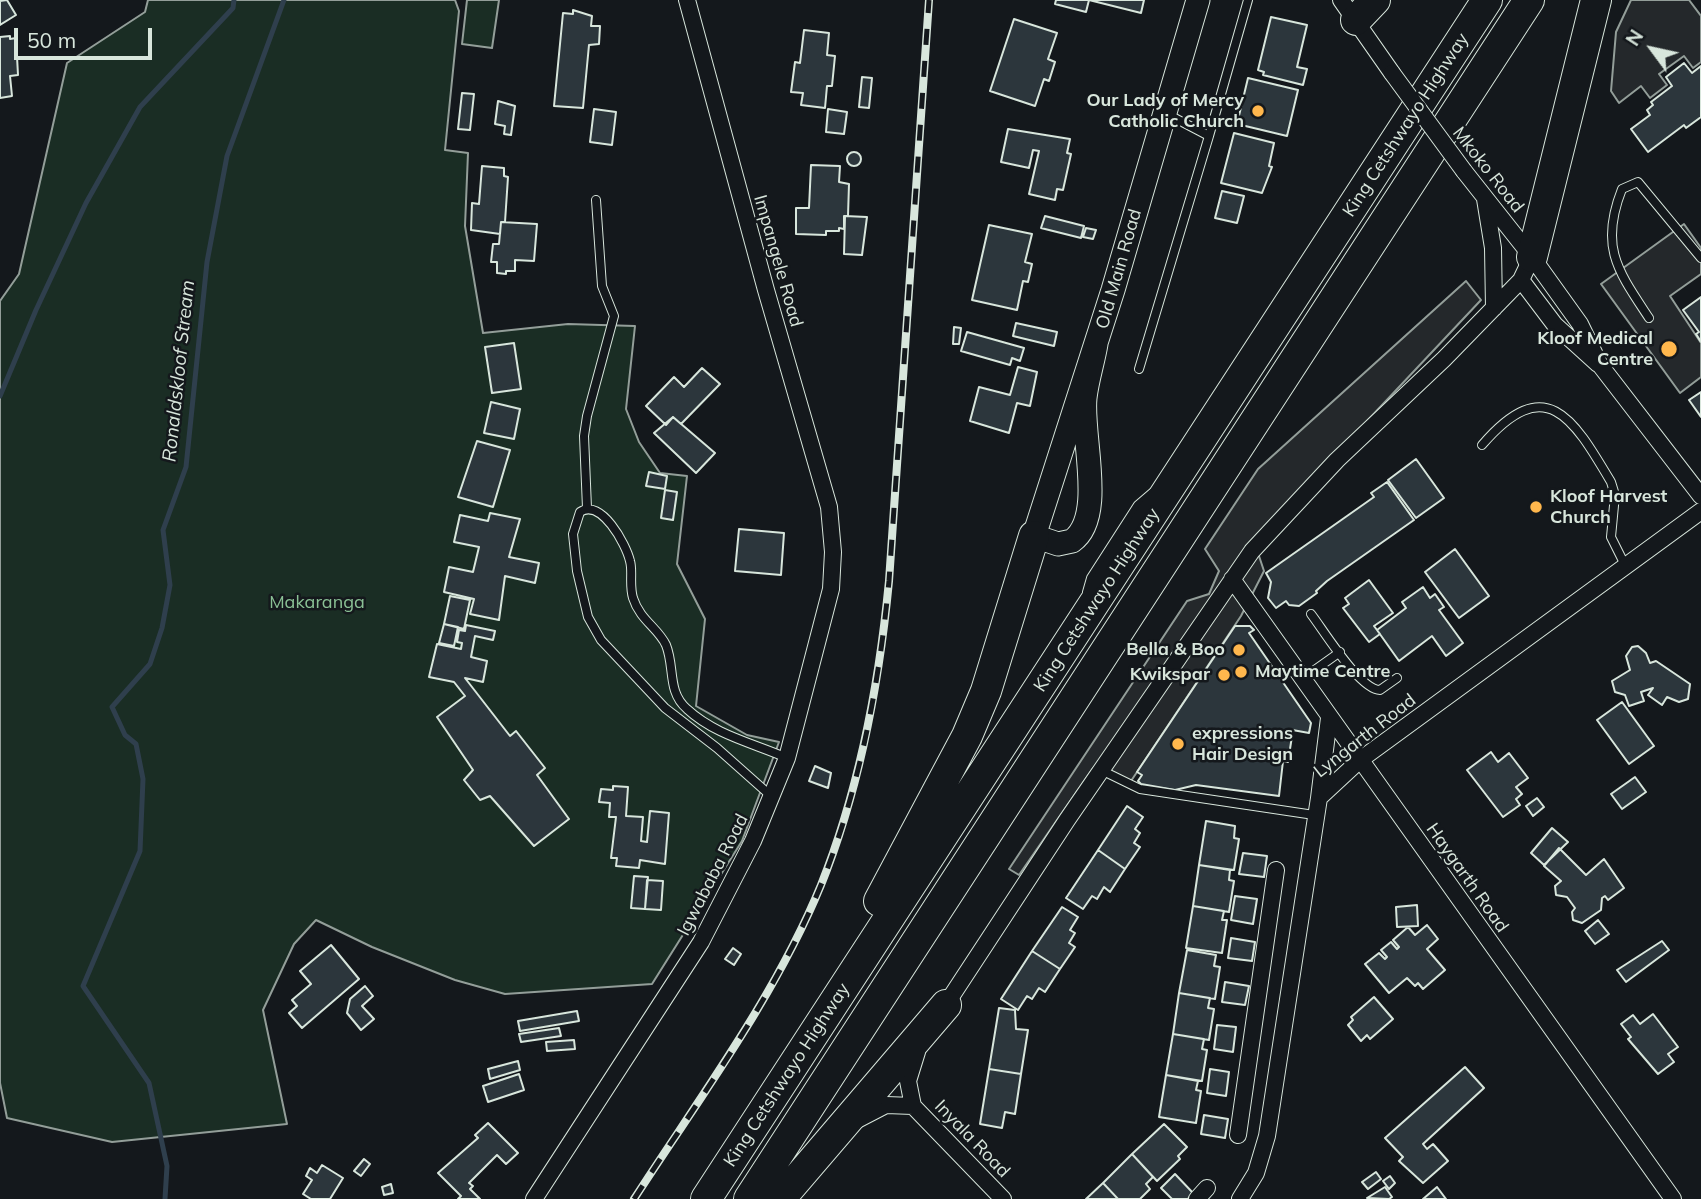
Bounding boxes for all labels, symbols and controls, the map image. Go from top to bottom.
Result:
scale bar [18,14,156,58]
north arrow [1617,14,1687,84]
text: N [1620,25,1648,50]
text: 50 m [27,27,76,53]
street label: King Cetshwayo Highway [1338,29,1474,221]
place label: Our Lady of Mercy Catholic Church [1086,90,1244,132]
marker: Our Lady of Mercy Catholic Church [1250,103,1266,119]
street label: Mkoko Road [1448,123,1528,217]
street label: Impangele Road [749,193,807,329]
street label: Old Main Road [1092,207,1146,331]
water label: Ronaldskloof Stream [158,279,200,463]
place label: Kloof Medical Centre [1537,328,1653,370]
marker: Kloof Medical Centre [1659,339,1679,359]
place label: Kloof Harvest Church [1550,486,1667,528]
marker: Kloof Harvest Church [1528,499,1544,515]
street label: King Cetshwayo Highway [1029,504,1165,696]
park label: Makaranga [269,592,365,614]
place label: Bella & Boo [1126,639,1225,661]
marker: Bella & Boo [1231,642,1247,658]
place label: Maytime Centre [1255,661,1390,683]
place label: Kwikspar [1130,664,1210,686]
marker: Maytime Centre [1233,664,1249,680]
marker: Kwikspar [1216,667,1232,683]
street label: Lyngarth Road [1310,689,1420,783]
place label: expressions Hair Design [1192,723,1293,766]
marker: expressions Hair Design [1170,736,1186,752]
street label: Igwababa Road [673,810,753,940]
street label: Haygarth Road [1421,819,1513,937]
street label: King Cetshwayo Highway [719,979,855,1171]
street label: Inyala Road [930,1096,1014,1182]

